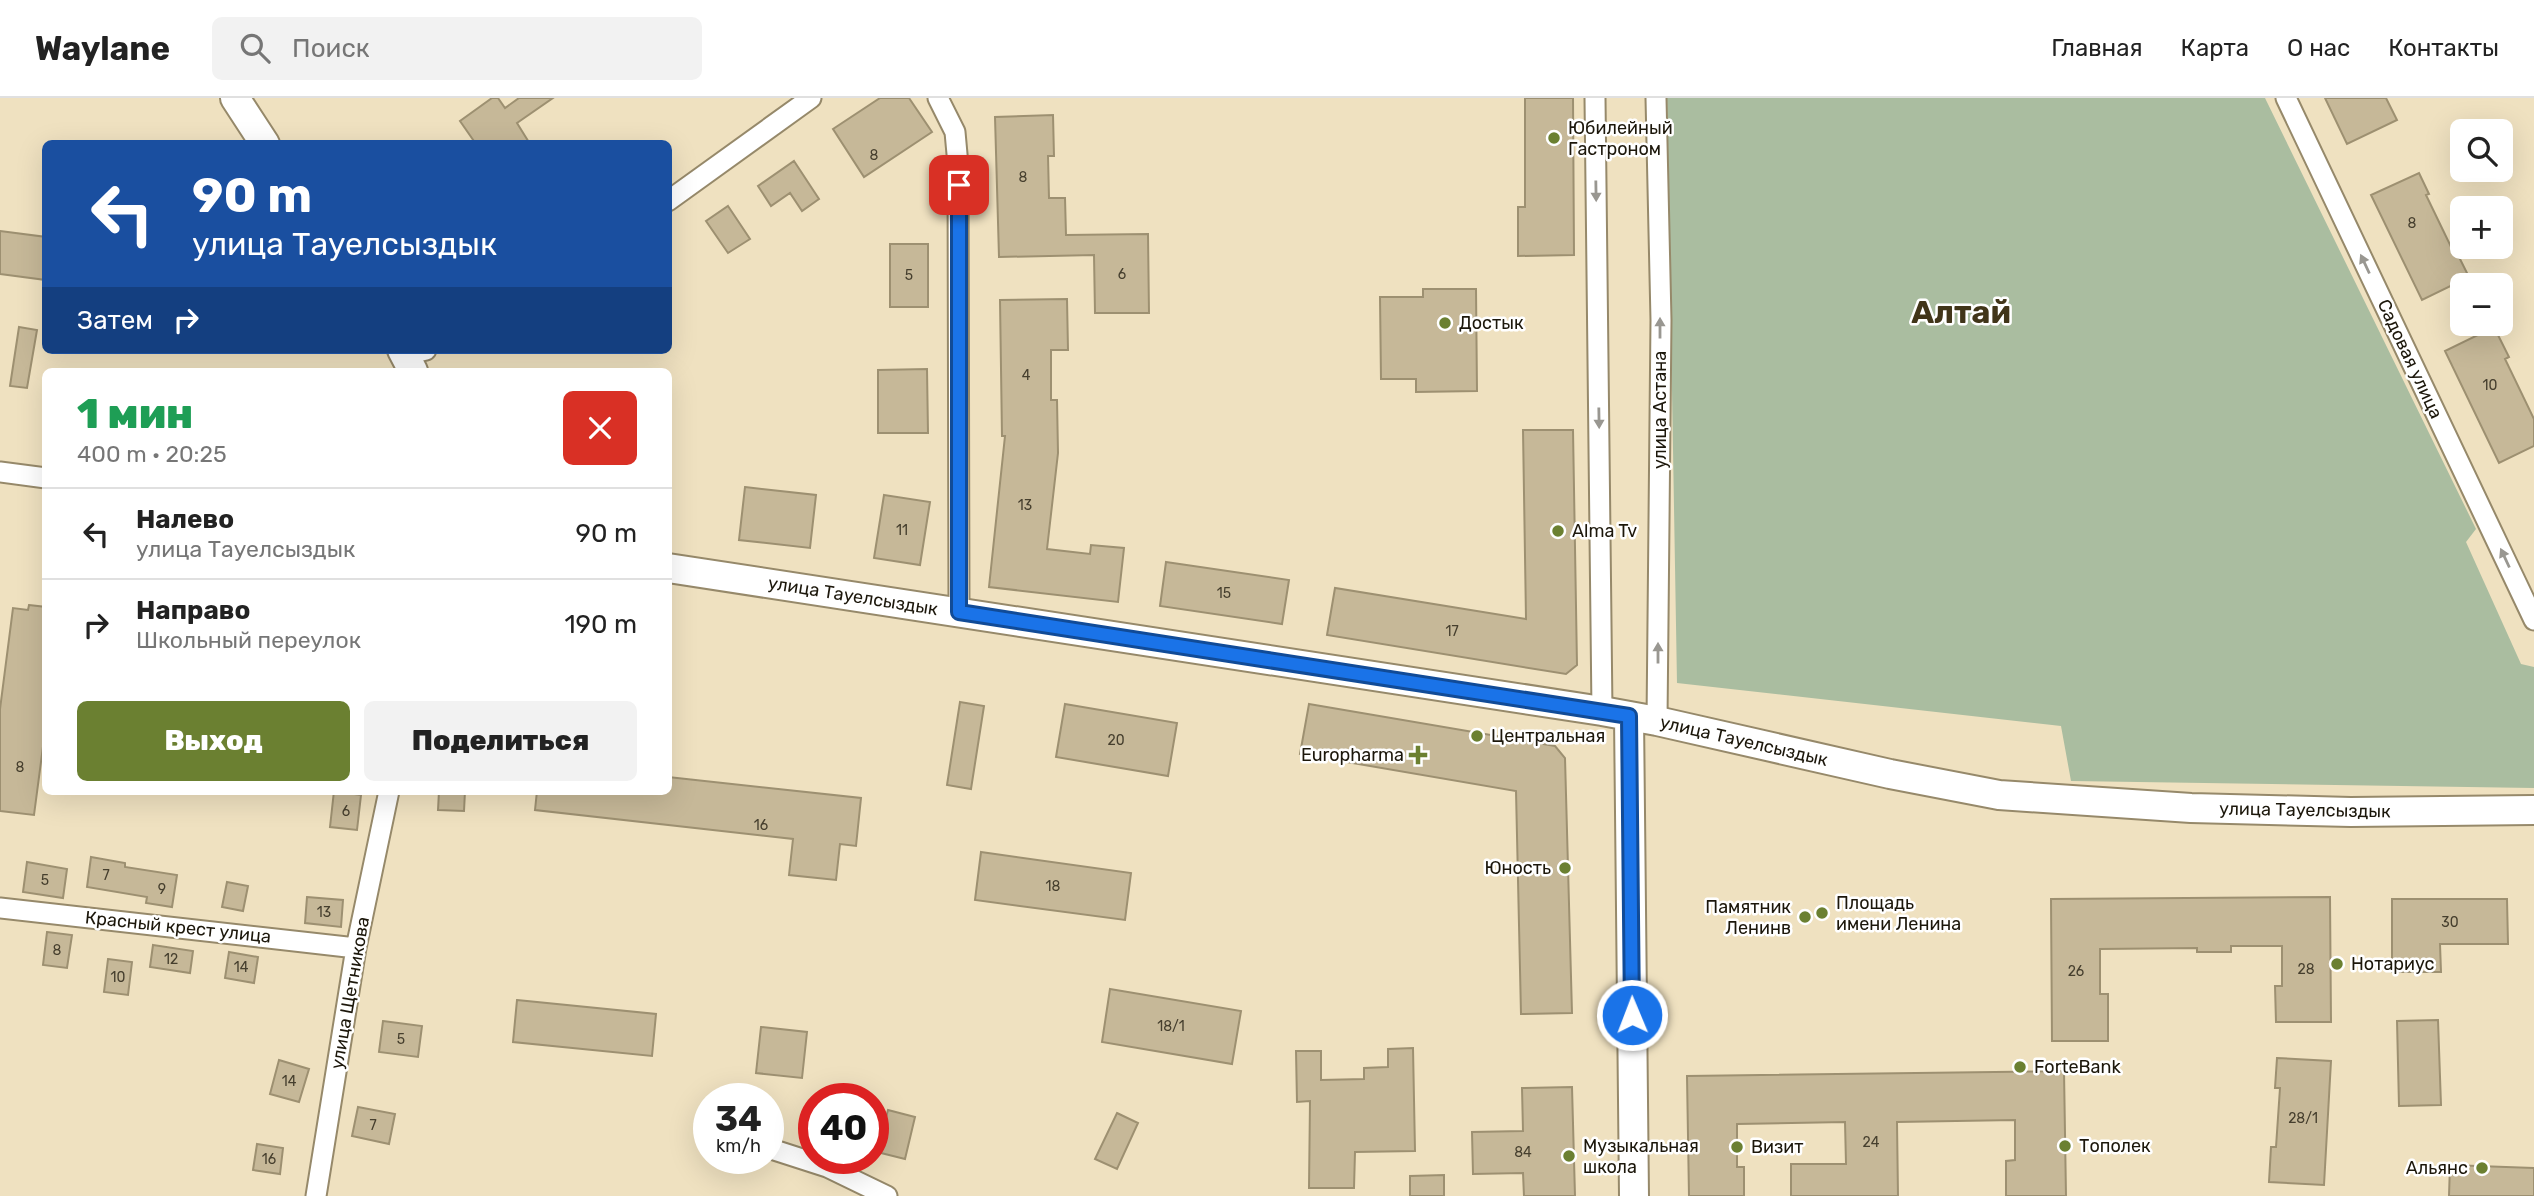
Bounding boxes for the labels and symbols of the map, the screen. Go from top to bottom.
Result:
place label: Юбилейный Гастроном [1568,117,1673,160]
marker: Юбилейный Гастроном [1546,130,1562,146]
house number: 8 [870,147,879,164]
pin [929,155,989,215]
house number: 8 [1019,169,1028,186]
one-way arrow [1590,180,1602,202]
house number: 8 [2408,215,2417,232]
one-way arrow [2360,254,2371,274]
house number: 6 [1118,266,1126,283]
house number: 5 [905,267,913,284]
district label: Алтай [1911,293,2011,331]
street label: Садовая улица [2373,296,2447,422]
place label: Достык [1459,312,1524,334]
marker: Достык [1437,315,1453,331]
one-way arrow [1654,316,1666,338]
street label: улица Астана [1649,351,1671,469]
house number: 4 [1022,367,1031,384]
house number: 10 [2483,377,2498,394]
one-way arrow [1593,407,1605,429]
house number: 13 [1018,497,1032,514]
place label: Alma Tv [1572,520,1637,542]
house number: 11 [896,522,908,539]
marker: Alma Tv [1550,523,1566,539]
one-way arrow [2499,548,2511,568]
street label: улица Тауелсыздык [767,572,940,620]
house number: 15 [1217,585,1231,602]
house number: 17 [1445,623,1459,640]
one-way arrow [1652,642,1664,664]
street label: улица Тауелсыздык [1658,711,1830,771]
place label: Центральная [1491,725,1605,747]
marker: Центральная [1469,728,1485,744]
house number: 20 [1107,732,1125,749]
place label: Europharma [1301,744,1404,766]
marker: Europharma [1410,747,1426,763]
house number: 8 [16,759,25,776]
street label: улица Тауелсыздык [2219,798,2391,823]
house number: 6 [342,803,350,820]
house number: 16 [754,817,768,834]
place label: Юность [1484,857,1551,879]
marker: Юность [1557,860,1573,876]
house number: 7 [102,867,110,884]
house number: 5 [41,872,49,889]
house number: 18 [1046,878,1061,895]
house number: 9 [158,881,166,898]
place label: Площадь имени Ленина [1836,892,1961,935]
place label: Памятник Ленинв [1705,896,1791,939]
house number: 13 [317,904,331,921]
marker: Площадь имени Ленина [1814,905,1830,921]
street label: Красный крест улица [84,906,272,948]
marker: Памятник Ленинв [1797,909,1813,925]
house number: 30 [2441,914,2459,931]
street label: улица Щетникова [326,915,374,1071]
house number: 8 [53,942,62,959]
house number: 12 [164,951,178,968]
place label: Нотариус [2351,953,2435,975]
marker: Нотариус [2329,956,2345,972]
house number: 14 [234,959,249,976]
house number: 28 [2297,961,2315,978]
house number: 26 [2068,963,2084,980]
house number: 10 [111,969,126,986]
position arrow [1595,978,1669,1052]
house number: 18/1 [1157,1018,1185,1035]
house number: 5 [397,1031,405,1048]
place label: ForteBank [2034,1056,2121,1078]
marker: ForteBank [2012,1059,2028,1075]
house number: 14 [282,1073,297,1090]
speed limit sign: 40 [798,1083,889,1174]
house number: 28/1 [2288,1110,2318,1127]
house number: 7 [369,1117,377,1134]
house number: 24 [1863,1134,1880,1151]
place label: Музыкальная школа [1583,1135,1699,1178]
place label: Тополек [2079,1135,2151,1157]
place label: Визит [1751,1136,1803,1158]
marker: Тополек [2057,1138,2073,1154]
marker: Визит [1729,1139,1745,1155]
house number: 84 [1514,1144,1532,1161]
marker: Музыкальная школа [1561,1148,1577,1164]
house number: 16 [262,1151,276,1168]
place label: Альянс [2406,1157,2468,1179]
marker: Альянс [2474,1160,2490,1176]

